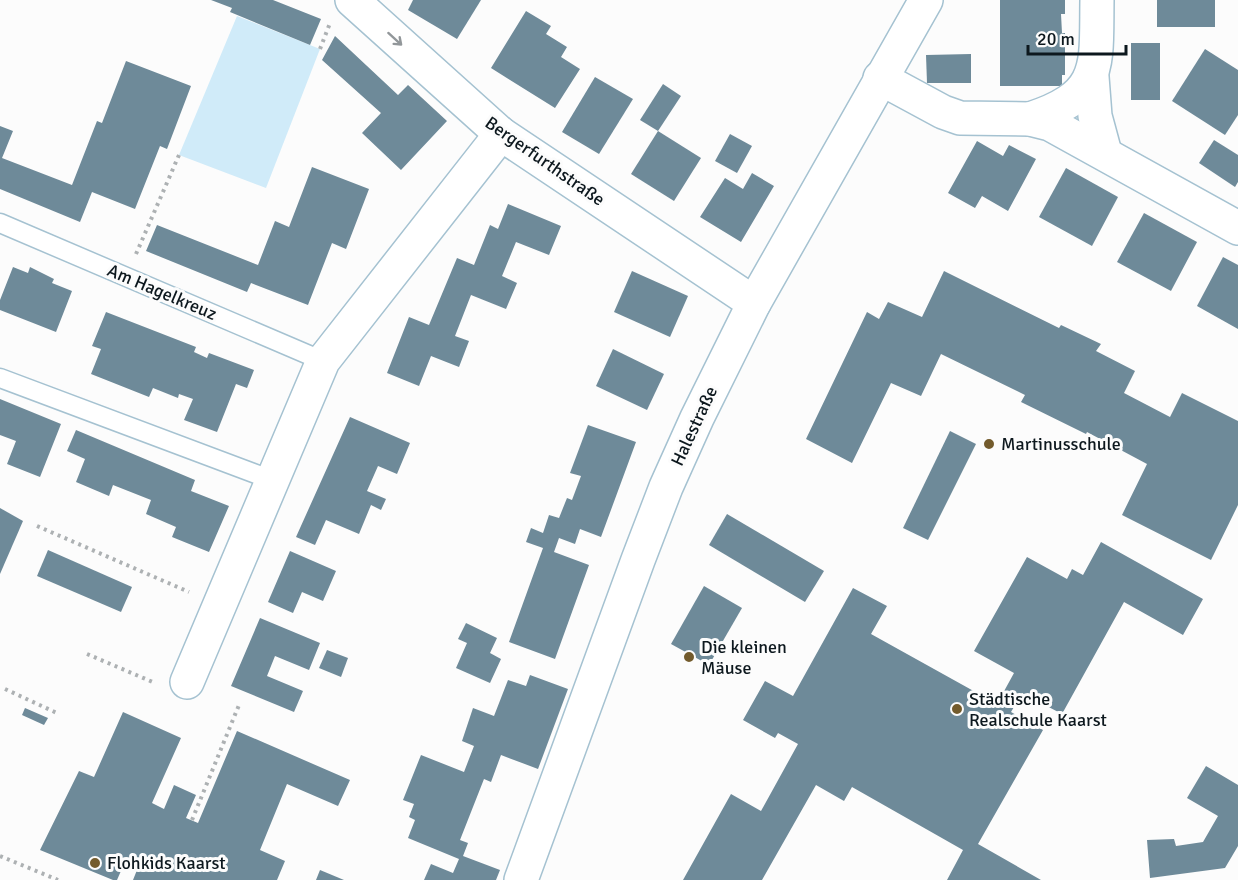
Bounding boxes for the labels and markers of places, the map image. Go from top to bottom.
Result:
place label: Martinusschule [1001,433,1121,455]
marker: Martinusschule [982,437,996,451]
place label: Die kleinen Mäuse [701,636,787,679]
marker: Die kleinen Mäuse [682,650,696,664]
place label: Städtische Realschule Kaarst [969,688,1107,731]
marker: Städtische Realschule Kaarst [950,702,964,716]
place label: Flohkids Kaarst [107,852,226,874]
marker: Flohkids Kaarst [88,856,102,870]

